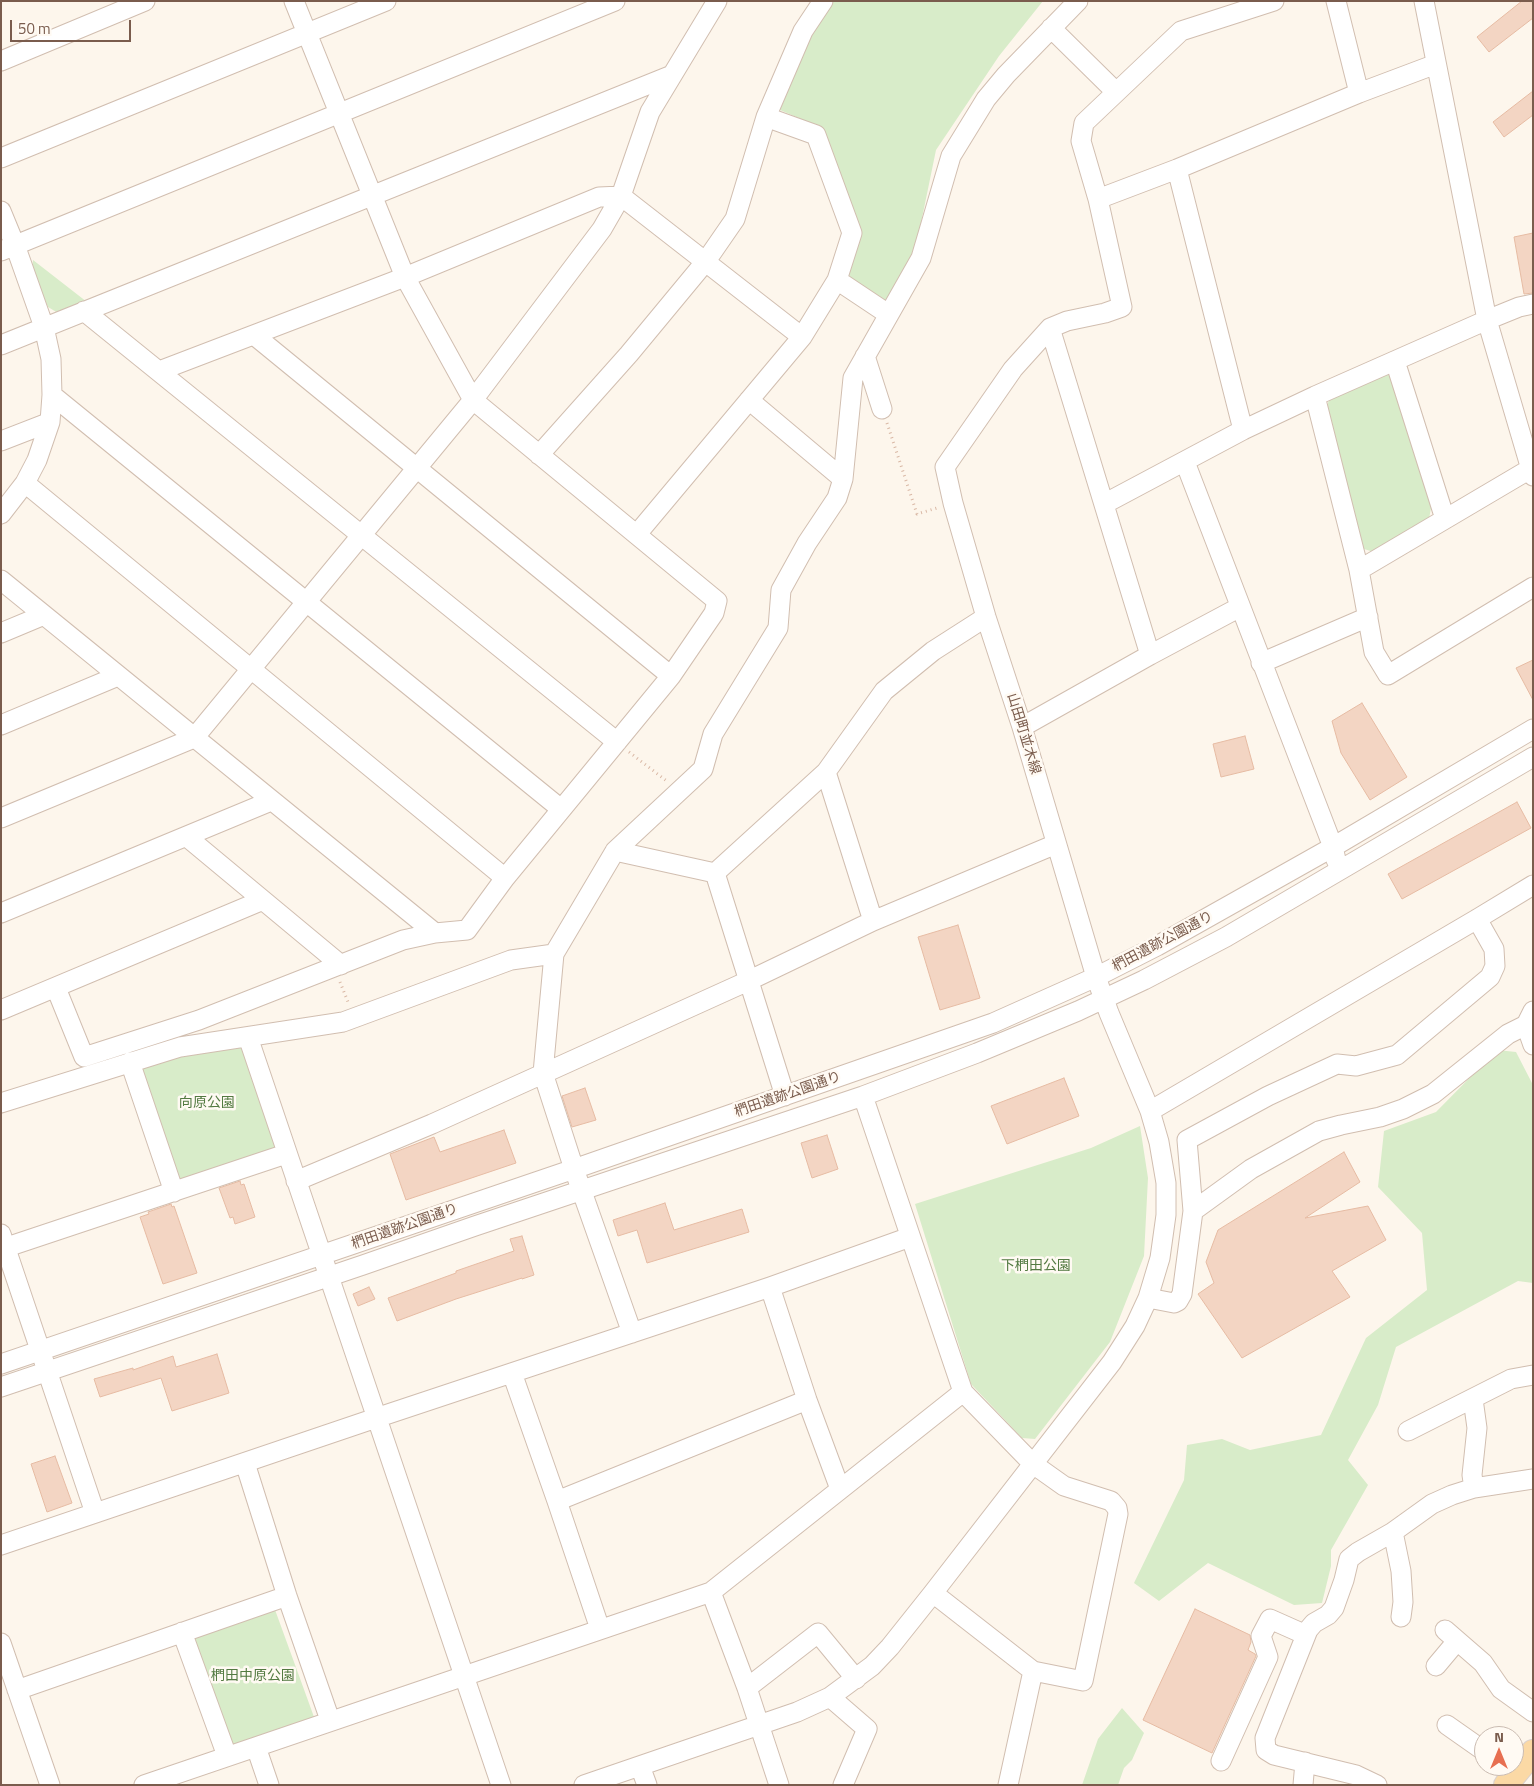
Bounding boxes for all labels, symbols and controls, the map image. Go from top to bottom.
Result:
scale bar [12,10,134,42]
text: 50 m [18,17,51,40]
street label: 山田町並木線 [1003,691,1043,777]
street label: 椚田遺跡公園通り [1110,908,1216,976]
street label: 椚田遺跡公園通り [732,1069,844,1121]
park label: 向原公園 [179,1096,235,1112]
street label: 椚田遺跡公園通り [349,1201,461,1253]
park label: 下椚田公園 [1001,1259,1071,1275]
park label: 椚田中原公園 [211,1669,295,1685]
north arrow [1474,1726,1524,1776]
text: N [1494,1726,1504,1747]

